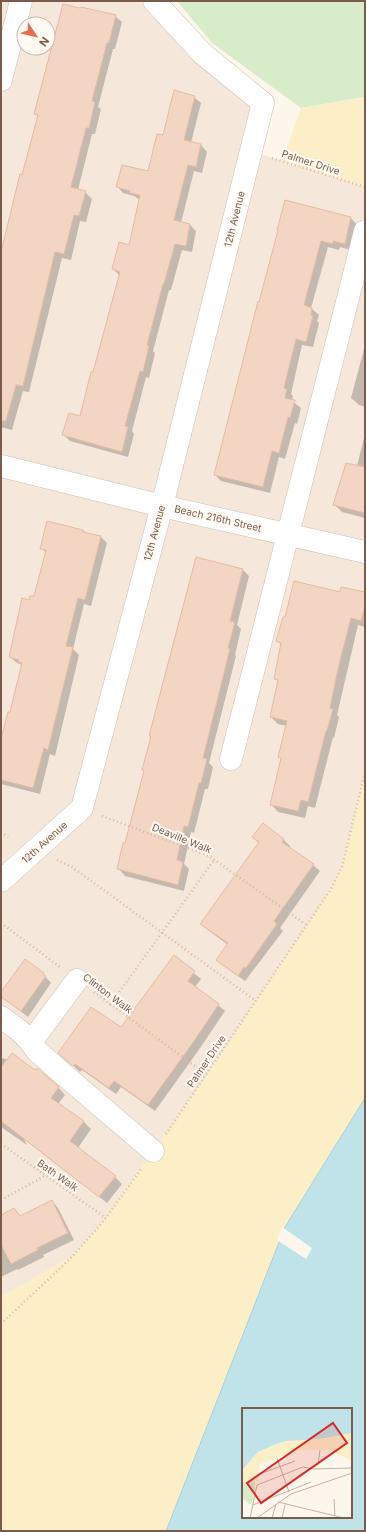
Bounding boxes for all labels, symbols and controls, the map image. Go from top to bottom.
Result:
north arrow [16,16,56,56]
text: N [36,34,52,49]
street label: Palmer Drive [280,147,342,177]
street label: 12th Avenue [221,190,247,248]
street label: Beach 216th Street [173,502,263,534]
street label: 12th Avenue [141,504,167,562]
street label: 12th Avenue [19,818,69,866]
street label: Deaville Walk [151,821,214,856]
street label: Clinton Walk [81,971,136,1016]
street label: Palmer Drive [184,1032,228,1089]
street label: Bath Walk [35,1157,81,1194]
inset map [242,1408,352,1518]

